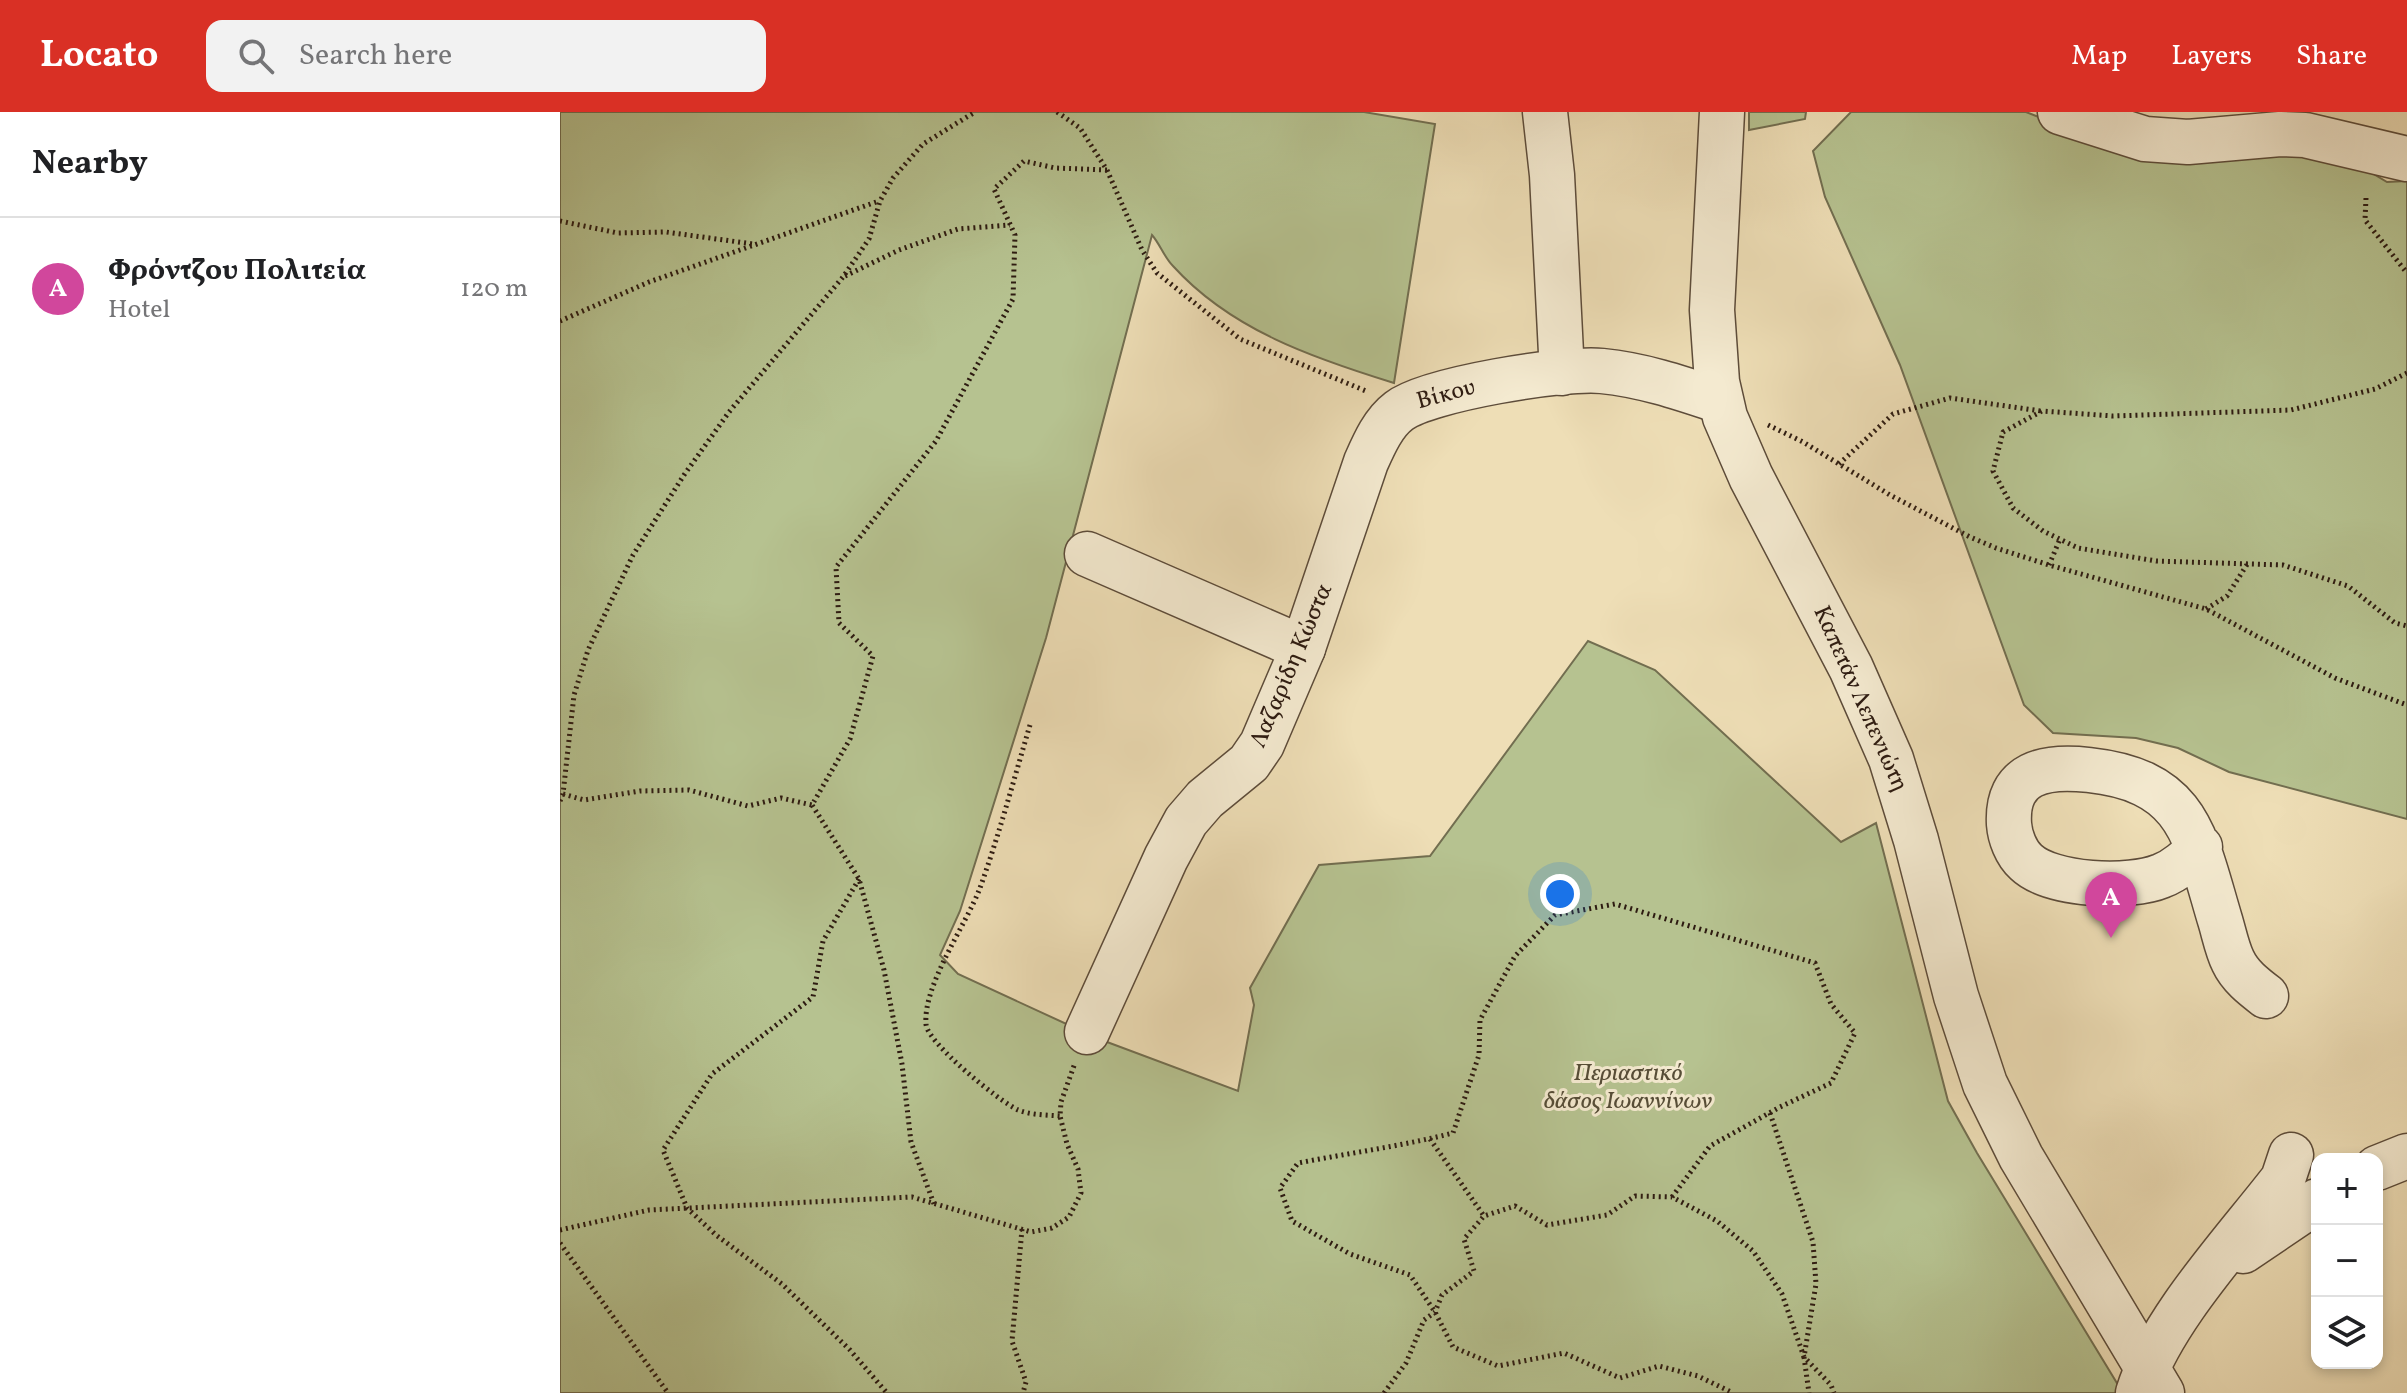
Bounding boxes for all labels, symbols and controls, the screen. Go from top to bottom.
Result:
search box [206,20,766,92]
text: Locato [40,30,158,83]
icon: search [234,34,278,78]
text: Search here [298,35,452,77]
text: Map [2071,37,2127,76]
text: Layers [2171,37,2252,76]
text: Share [2296,37,2367,76]
text: Nearby [32,141,148,188]
text: Φρόντζου Πολιτεία [108,250,366,292]
text: A [49,271,67,307]
text: 120 m [460,271,528,307]
text: Hotel [108,292,170,328]
street label: Βίκου [1413,371,1479,419]
street label: Λαζαρίδη Κώστα [1242,579,1342,753]
street label: Καπετάν Λεπενιώτη [1804,601,1916,797]
pin: A [2085,872,2137,938]
your location [1540,874,1580,914]
park label: Περιαστικό δάσος Ιωαννίνων [1544,1057,1712,1119]
map controls [2311,1153,2383,1369]
button: + [2311,1153,2383,1225]
button: − [2311,1225,2383,1297]
button: layers [2311,1297,2383,1369]

